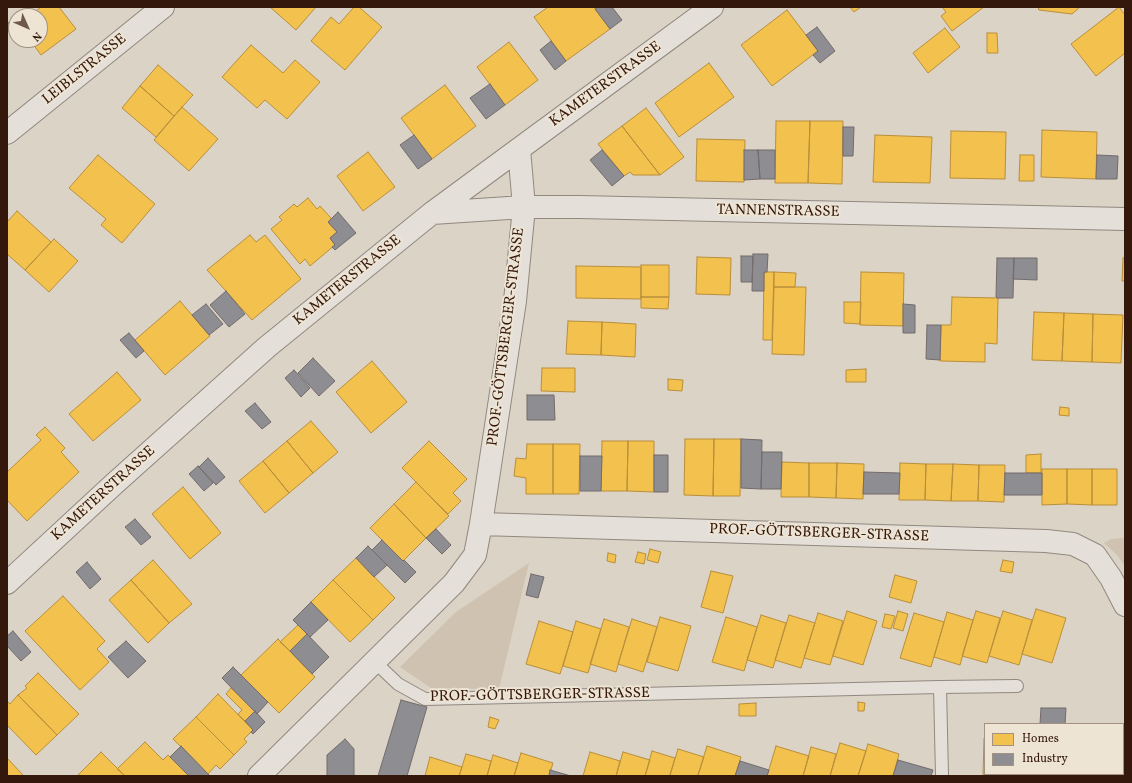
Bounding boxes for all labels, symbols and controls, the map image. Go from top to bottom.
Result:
north arrow [8,8,48,48]
text: N [28,28,44,44]
street label: LEIBLSTRASSE [39,31,131,109]
street label: KAMETERSTRASSE [547,38,665,132]
street label: TANNENSTRASSE [716,202,840,222]
street label: PROF.-GÖTTSBERGER-STRASSE [485,227,529,447]
street label: KAMETERSTRASSE [290,232,406,330]
street label: KAMETERSTRASSE [48,443,160,545]
street label: PROF.-GÖTTSBERGER-STRASSE [709,521,929,547]
street label: PROF.-GÖTTSBERGER-STRASSE [430,685,650,707]
legend [984,723,1124,775]
text: Homes [1022,731,1059,747]
text: Industry [1022,751,1068,767]

